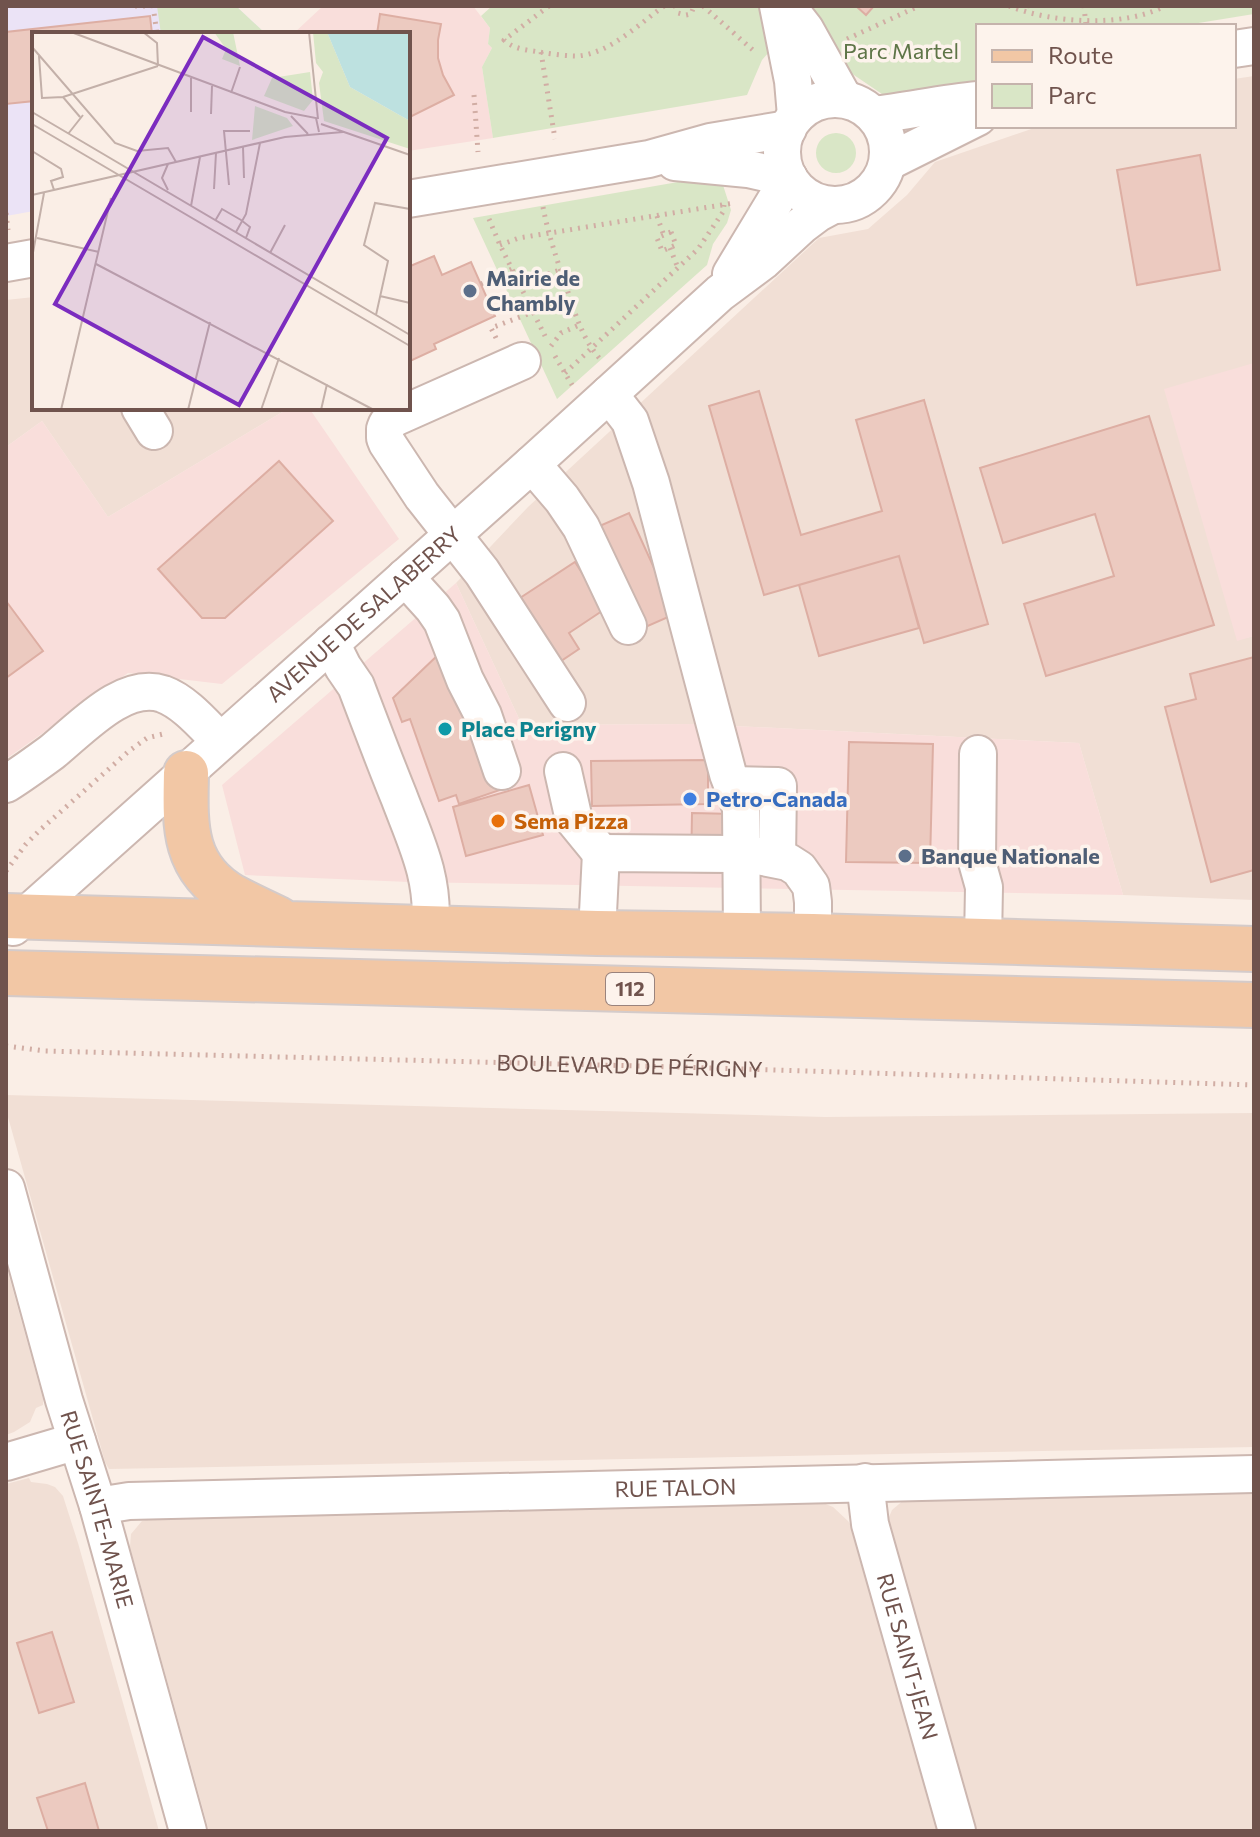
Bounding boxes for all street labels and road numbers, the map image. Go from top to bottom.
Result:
street label: AVENUE DE SALABERRY [261,520,466,708]
road number: 112 [606,973,654,1005]
street label: BOULEVARD DE PÉRIGNY [496,1048,763,1083]
street label: RUE SAINTE-MARIE [55,1407,140,1611]
street label: RUE TALON [614,1472,737,1502]
street label: RUE SAINT-JEAN [872,1570,944,1743]

